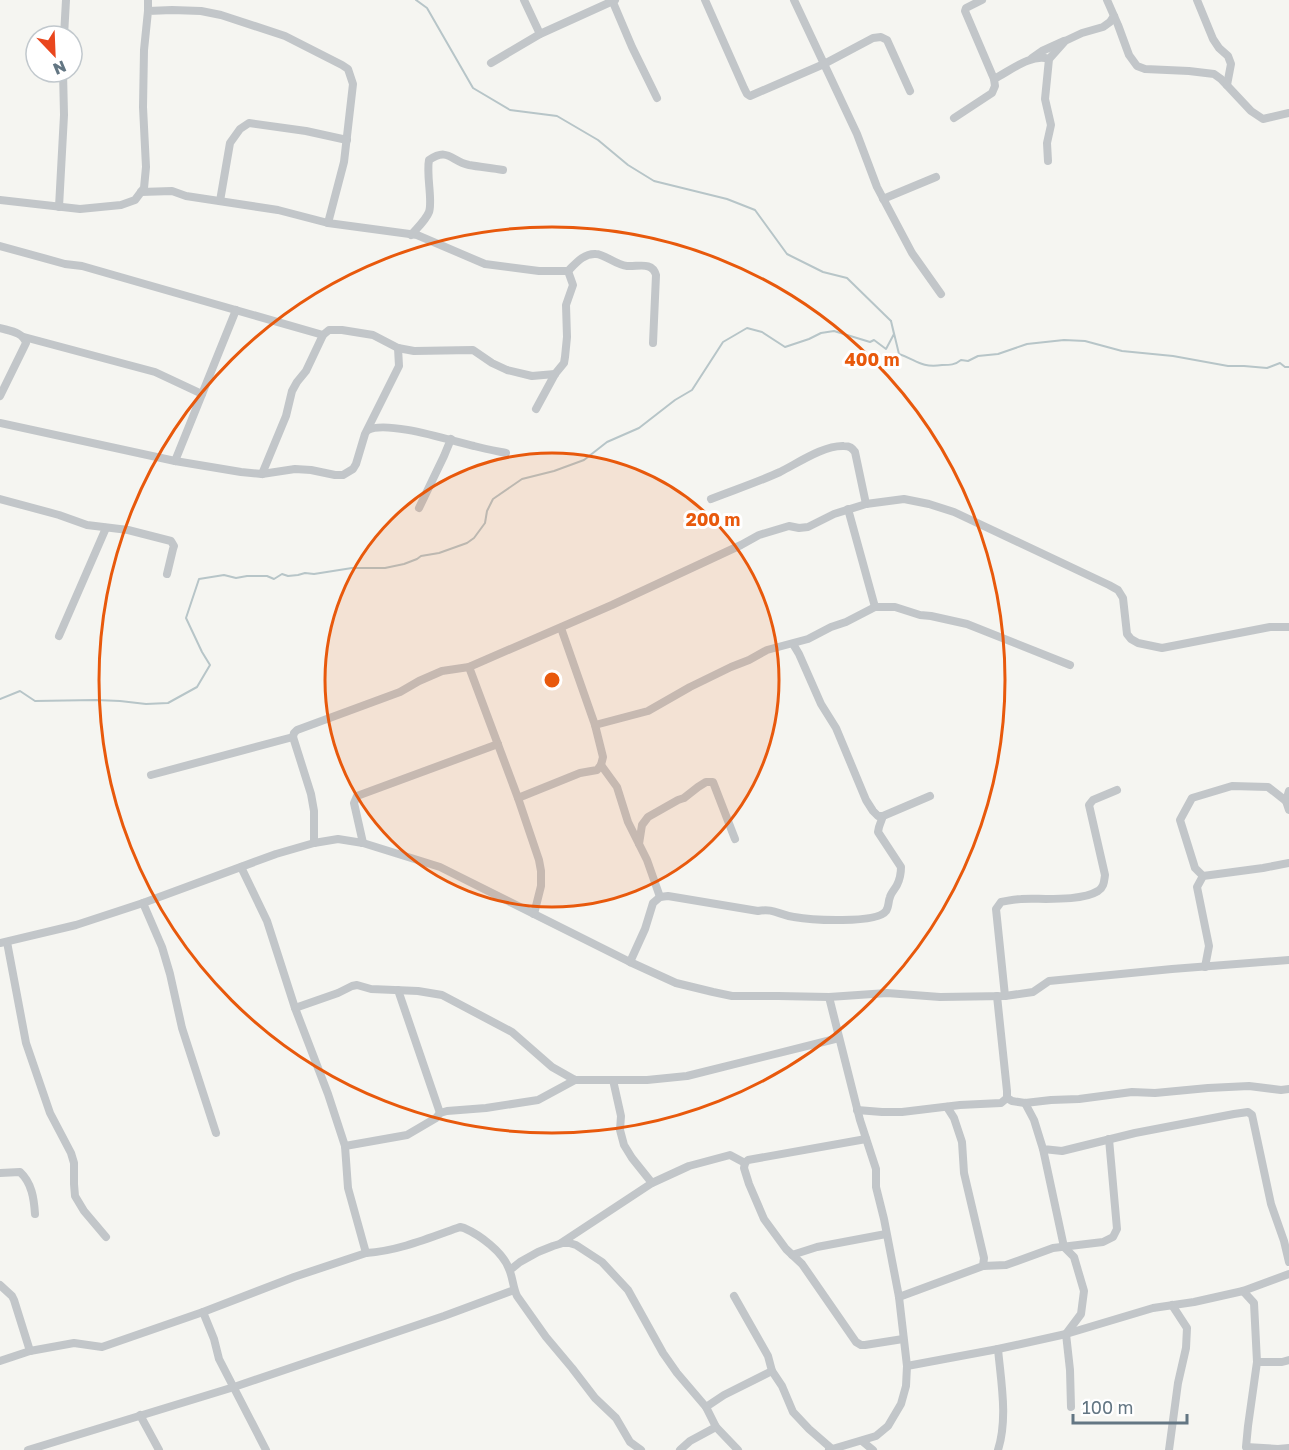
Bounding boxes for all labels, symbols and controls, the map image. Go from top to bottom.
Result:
north arrow [24,24,84,84]
text: N [50,56,69,79]
text: 400 m [845,348,899,370]
text: 200 m [686,508,740,530]
centre of rings [542,670,562,690]
scale bar [1073,1387,1187,1425]
text: 100 m [1082,1396,1133,1418]

